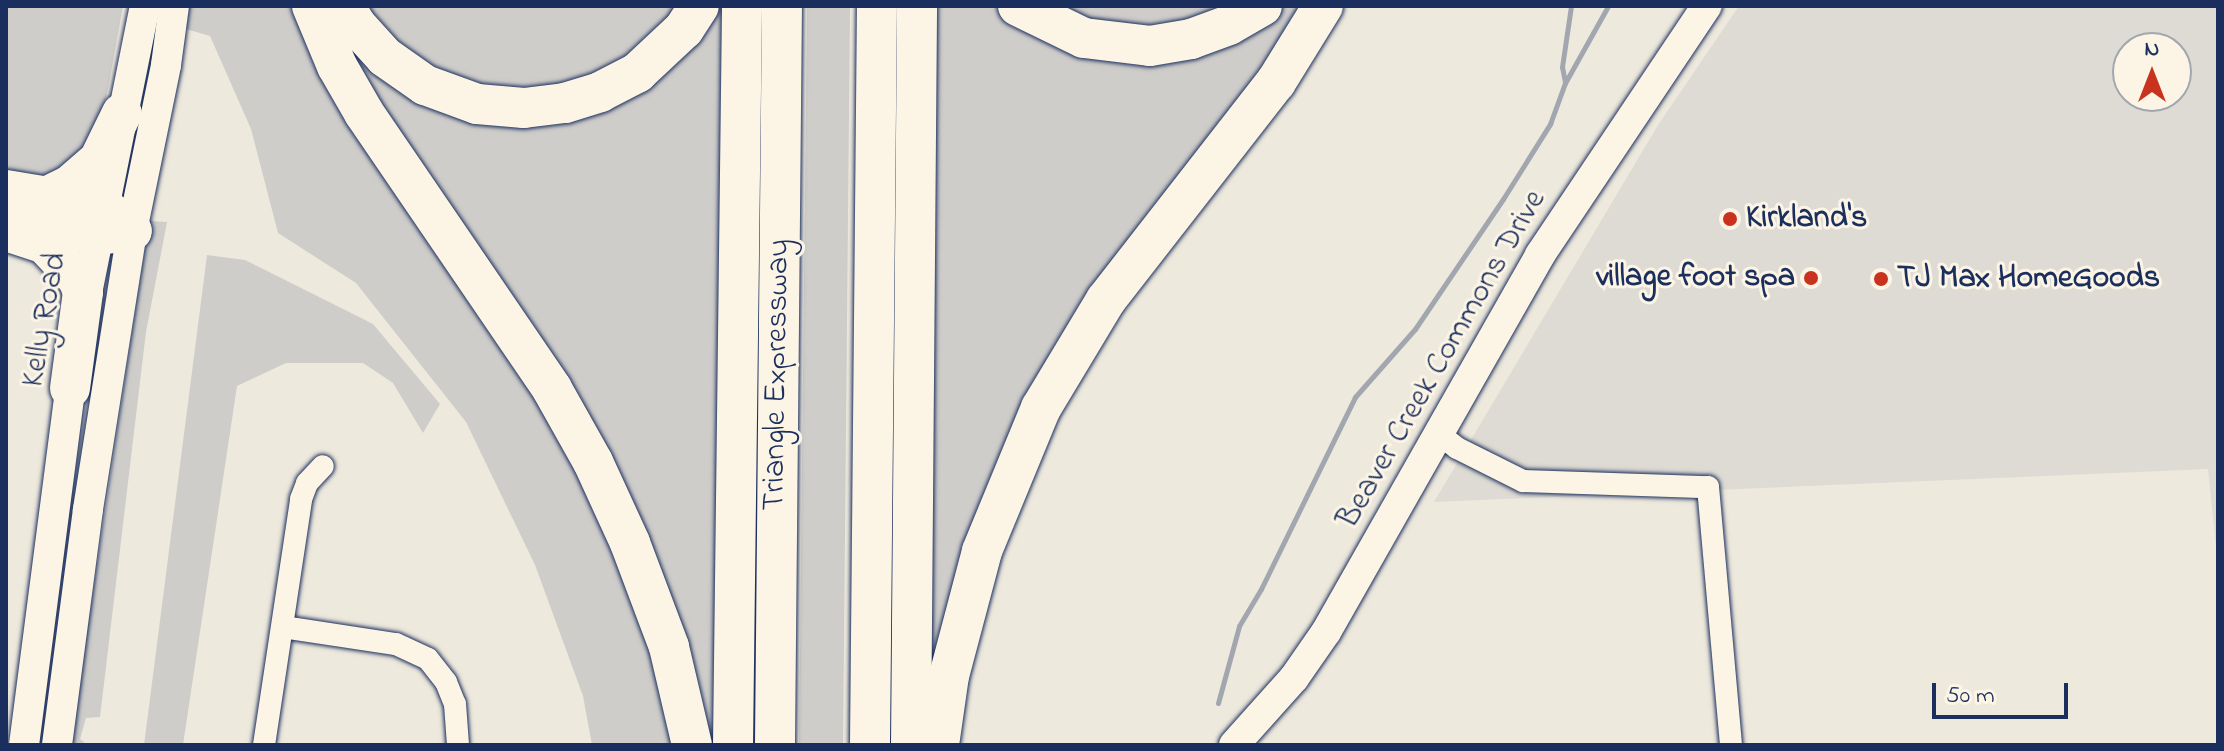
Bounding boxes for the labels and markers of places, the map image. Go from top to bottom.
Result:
place label: Kirkland's [1746,200,1867,238]
marker: Kirkland's [1721,210,1739,228]
place label: village foot spa [1596,259,1795,297]
place label: TJ Max HomeGoods [1897,260,2160,298]
marker: village foot spa [1802,269,1820,287]
marker: TJ Max HomeGoods [1872,270,1890,288]

